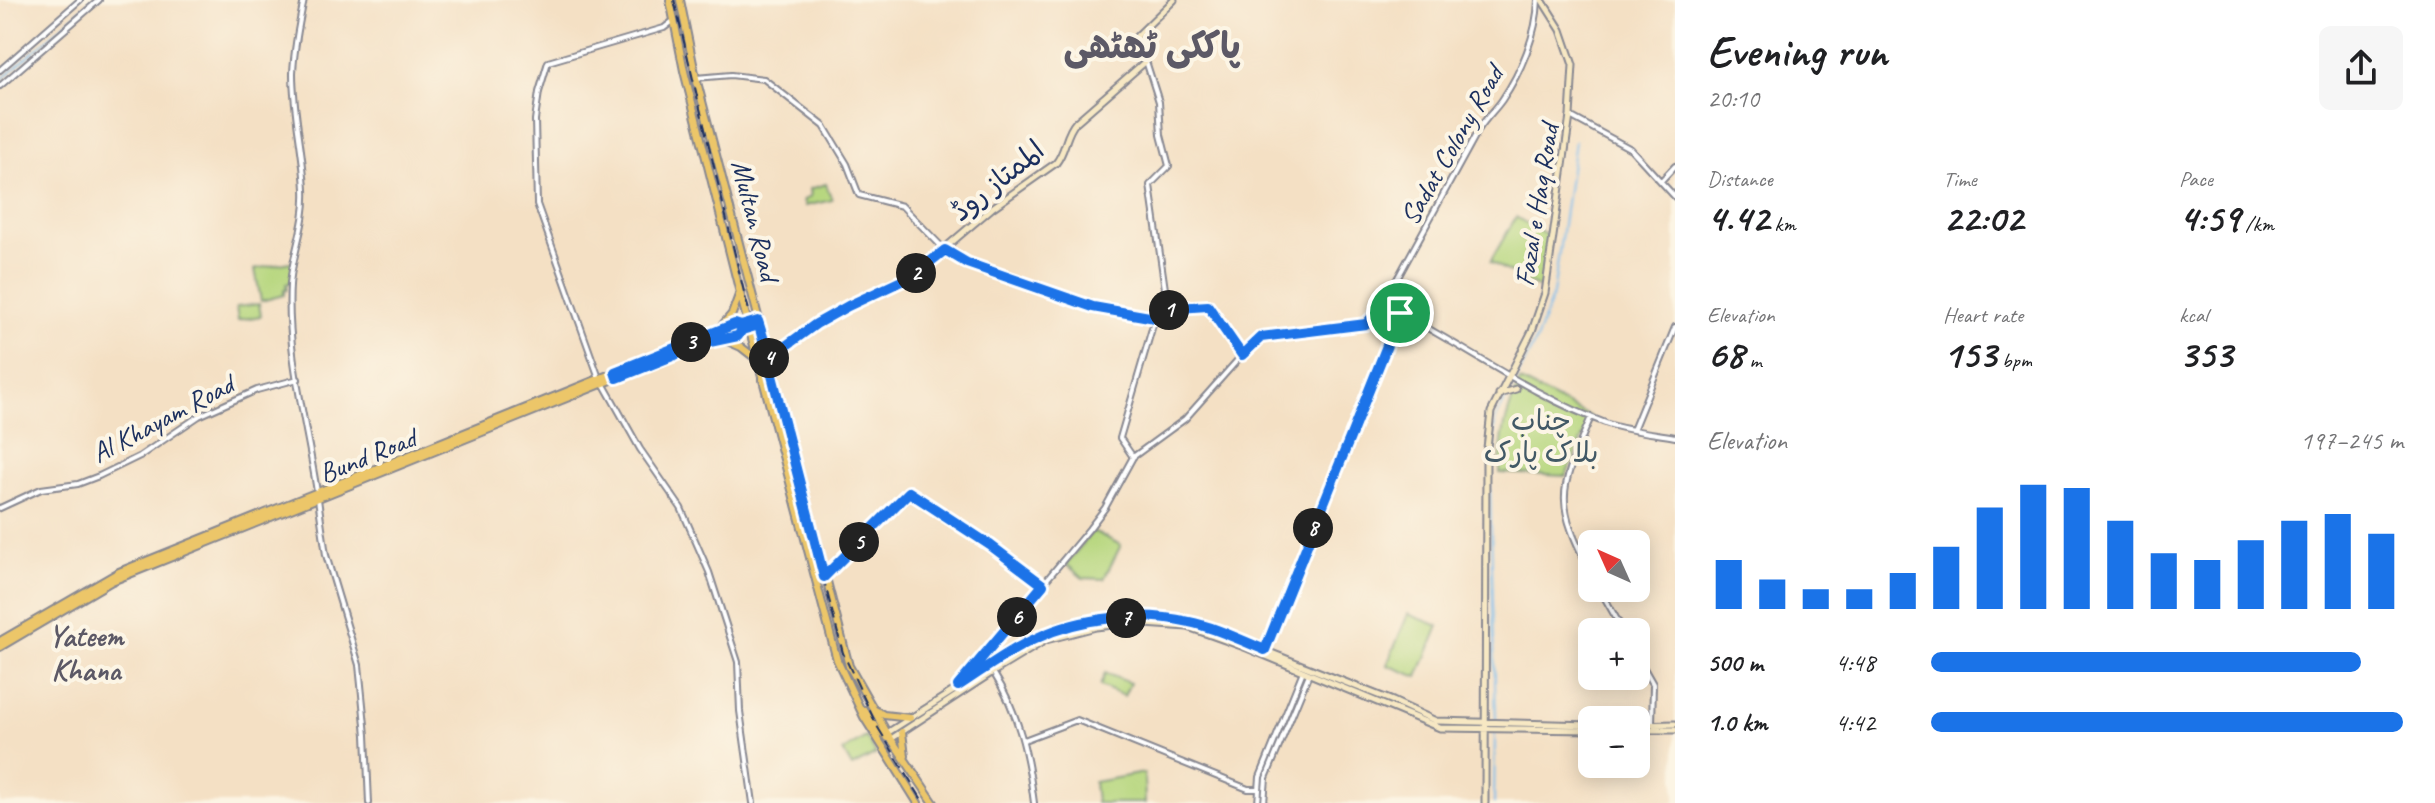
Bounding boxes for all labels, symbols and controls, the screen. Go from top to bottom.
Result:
district label: پاککی ٹھٹھی [1063,23,1241,69]
text: Evening run [1707,24,1887,79]
button: share [2319,26,2403,110]
street label: Sadat Colony Road [1392,56,1513,231]
text: 20:10 [1707,82,1759,115]
street label: Fazal e Haq Road [1506,118,1567,288]
street label: الممتاز روڈ [943,132,1051,229]
street label: Multan Road [724,156,788,288]
text: Distance [1707,165,1773,193]
text: Time [1943,165,1977,193]
text: Pace [2179,165,2213,193]
text: 4.42 [1707,193,1769,243]
text: 22:02 [1943,193,2023,243]
text: 4:59 [2179,193,2240,243]
text: km [1769,210,1796,238]
text: /km [2240,210,2274,238]
pin: 2 [896,253,936,293]
text: 2 [911,259,921,287]
pin [1366,279,1434,347]
pin: 1 [1149,290,1189,330]
icon: arrive [1378,291,1422,335]
text: 1 [1164,296,1174,324]
text: Elevation [1707,301,1775,329]
text: Heart rate [1943,301,2023,329]
text: kcal [2179,301,2208,329]
pin: 3 [671,322,711,362]
text: 3 [686,328,696,356]
text: 68 [1707,329,1744,379]
text: 153 [1943,329,1996,379]
text: 353 [2179,329,2232,379]
pin: 4 [749,338,789,378]
text: 4 [764,344,774,372]
text: m [1744,346,1762,374]
text: bpm [1996,346,2032,374]
street label: Al Khayam Road [85,365,243,470]
park label: چناب بلاک پارک [1484,403,1598,471]
street label: Bund Road [314,419,425,491]
text: Elevation [1707,424,1787,457]
text: 197–245 m [2300,424,2403,457]
pin: 8 [1293,508,1333,548]
text: 8 [1308,514,1318,542]
pin: 5 [839,522,879,562]
text: 5 [854,528,864,556]
north arrow [1578,530,1650,602]
map controls [1578,530,1650,778]
pin: 6 [997,597,1037,637]
pin: 7 [1106,598,1146,638]
text: 6 [1012,603,1022,631]
text: 7 [1121,604,1131,632]
district label: Yateem Khana [49,617,125,689]
button: + [1578,618,1650,690]
text: 500 m [1707,646,1763,679]
text: 4:48 [1835,646,1875,679]
button: − [1578,706,1650,778]
text: 1.0 km [1707,706,1767,739]
text: 4:42 [1835,706,1875,739]

